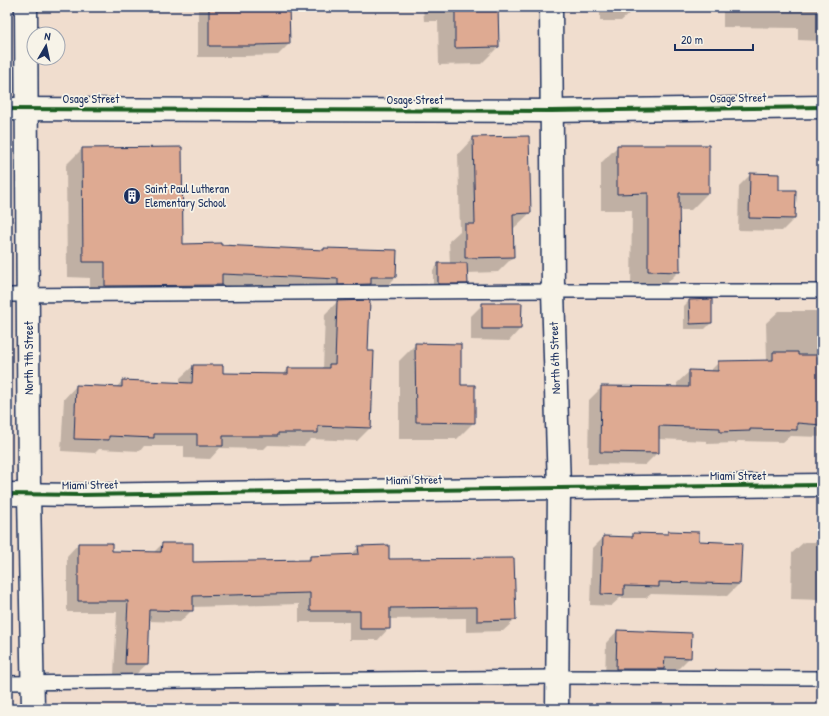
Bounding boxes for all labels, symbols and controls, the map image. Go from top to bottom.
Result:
north arrow [26,26,66,66]
scale bar [675,26,753,52]
text: N [44,29,52,44]
text: 20 m [681,31,703,48]
street label: Osage Street [709,88,767,106]
street label: Osage Street [63,90,120,107]
street label: Osage Street [387,91,444,108]
place label: Saint Paul Lutheran Elementary School [145,180,229,211]
building icon: Saint Paul Lutheran Elementary School [122,186,142,206]
street label: North 7th Street [20,320,37,395]
street label: North 6th Street [545,321,564,395]
street label: Miami Street [710,467,767,484]
street label: Miami Street [386,470,443,488]
street label: Miami Street [62,475,119,493]

